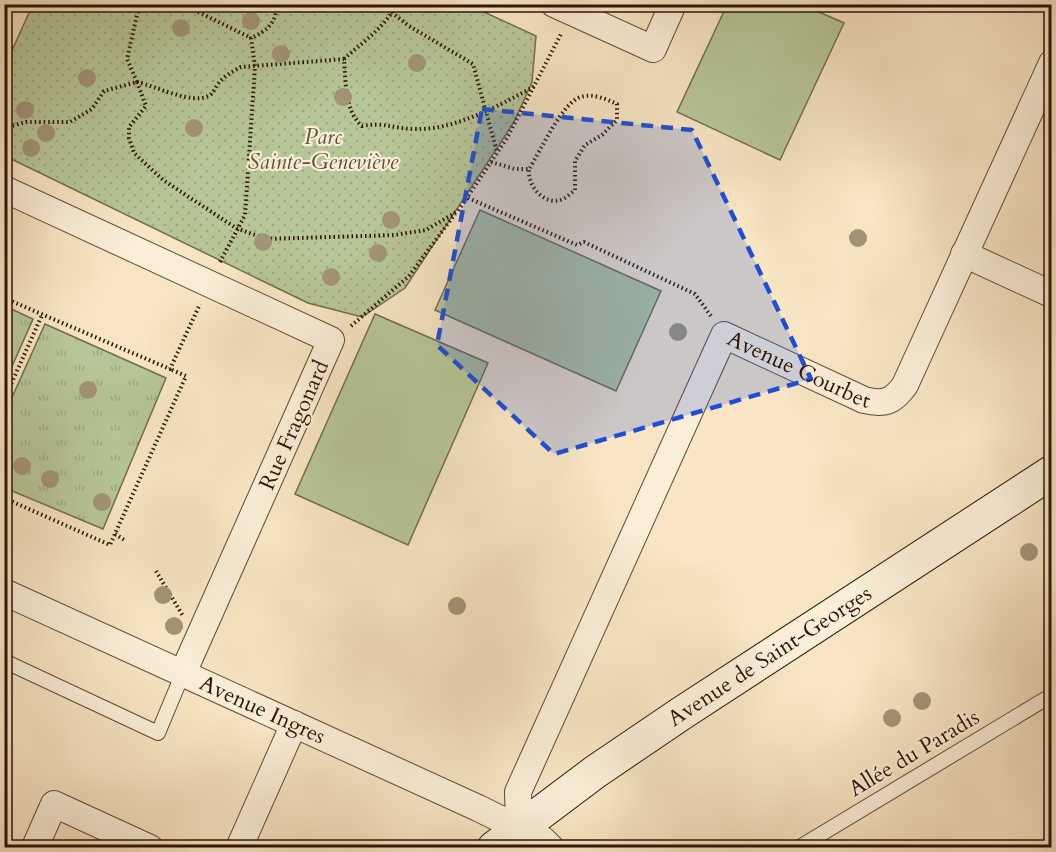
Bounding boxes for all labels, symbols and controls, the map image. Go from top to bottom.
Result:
park label: Parc Sainte-Geneviève [248,122,399,177]
street label: Avenue Courbet [722,324,873,416]
street label: Rue Fragonard [252,355,336,495]
street label: Avenue de Saint-Georges [662,578,877,734]
street label: Avenue Ingres [195,668,330,751]
street label: Allée du Paradis [843,702,985,804]

